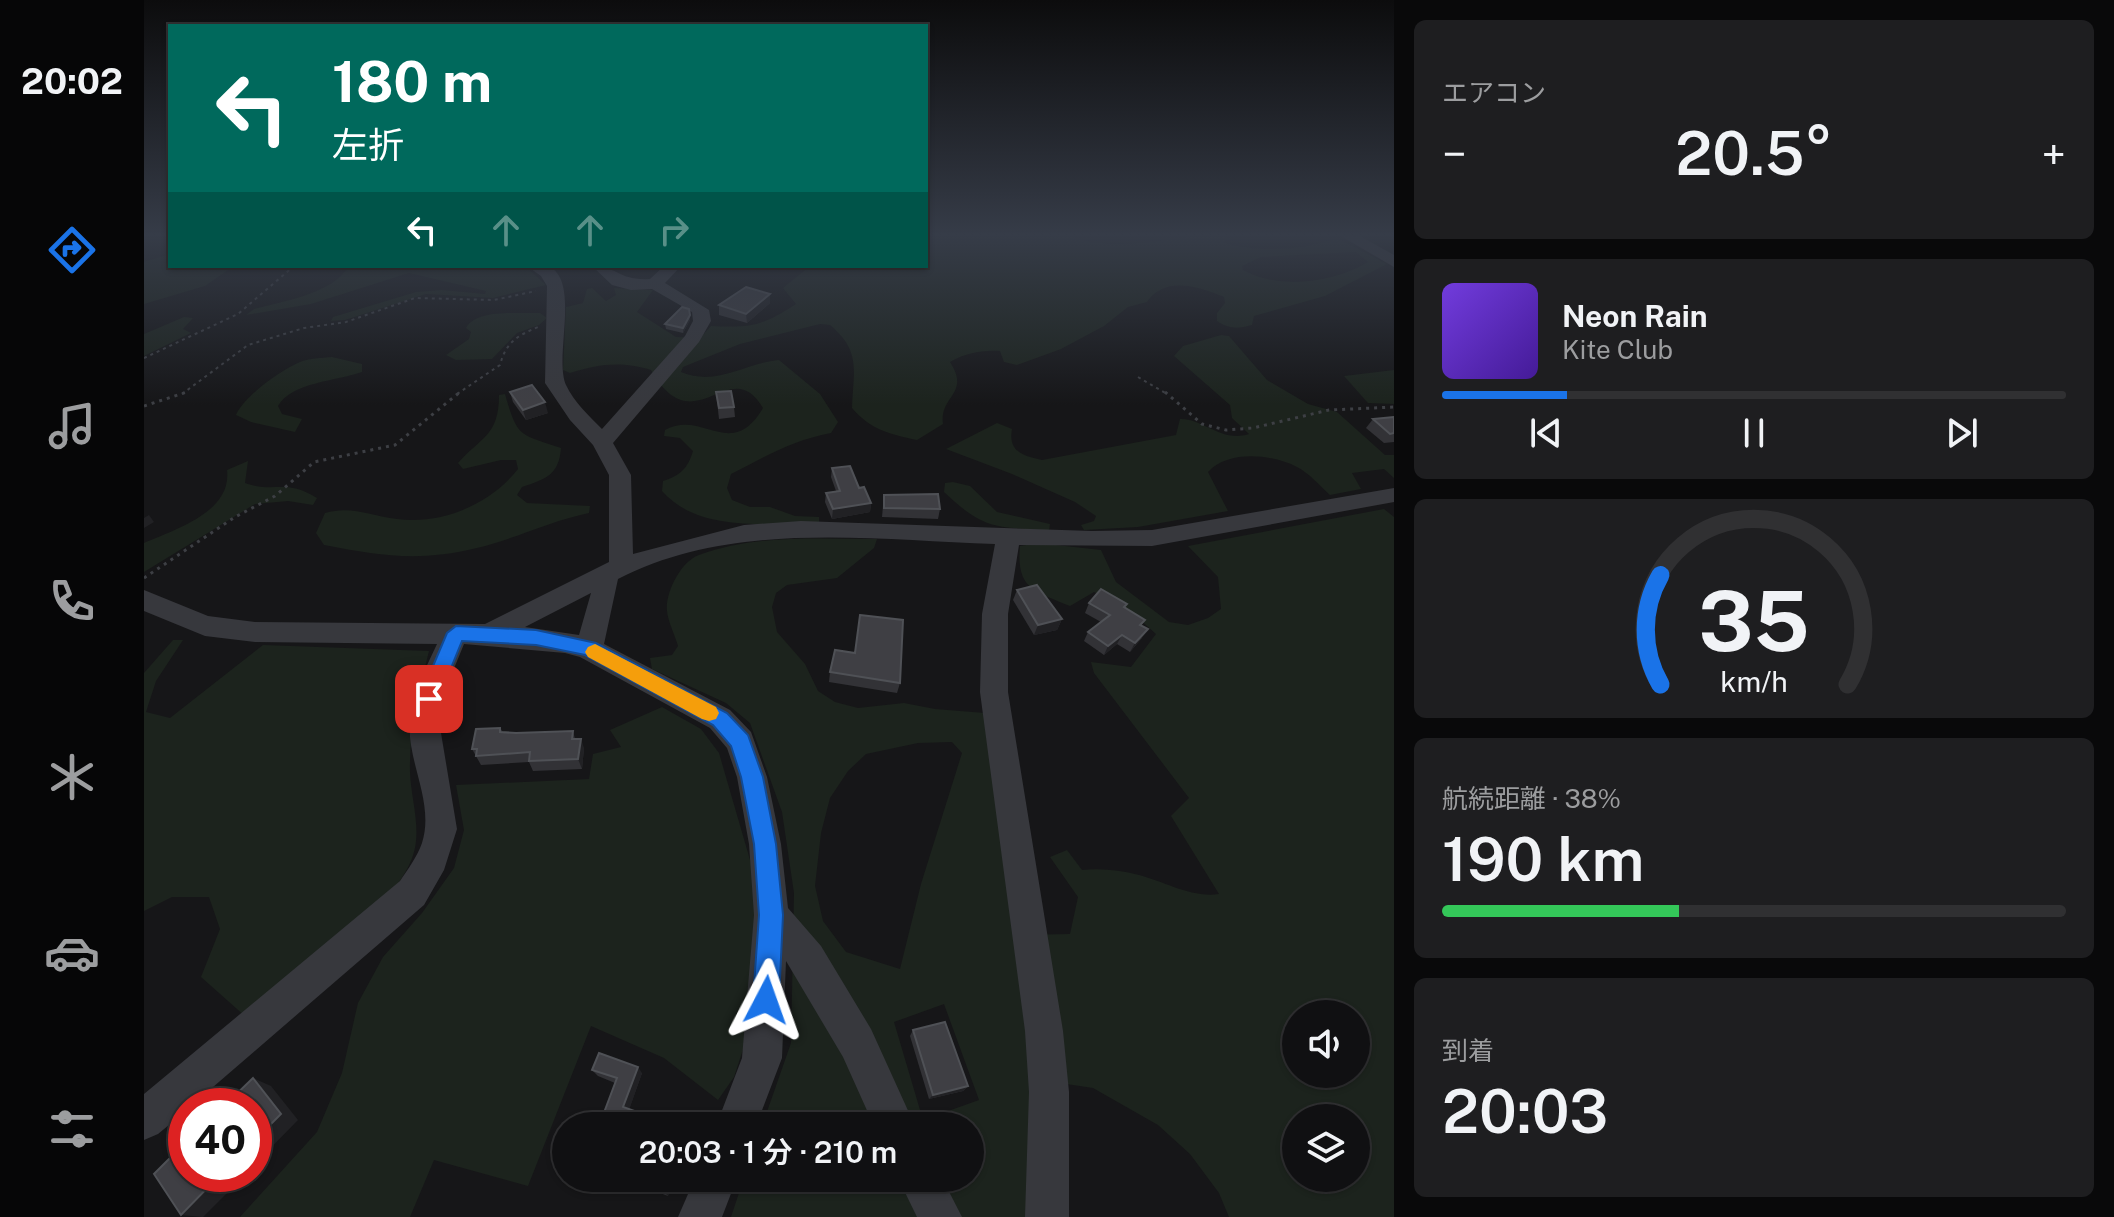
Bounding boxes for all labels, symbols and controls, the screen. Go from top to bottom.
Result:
text: 180 m [332,49,492,115]
icon: left [200,56,304,160]
text: 20:02 [21,60,123,102]
text: エアコン [1442,77,1546,108]
text: 20.5° [1675,118,1833,189]
text: 左折 [332,124,404,166]
text: − [1442,128,1466,180]
text: + [2042,128,2066,180]
icon: left [400,208,444,252]
icon: ahead [484,208,528,252]
icon: ahead [568,208,612,252]
icon: right [652,208,696,252]
icon: directions [44,222,100,278]
text: Neon Rain [1562,298,1708,334]
text: Kite Club [1562,334,1673,365]
icon: music [44,398,100,454]
icon: previous [1524,411,1568,455]
icon: pause [1732,411,1776,455]
icon: next [1940,411,1984,455]
text: 35 [1698,571,1810,669]
icon: phone [44,573,100,629]
pin [395,665,463,733]
text: km/h [1720,665,1788,698]
icon: arrive [407,677,451,721]
icon: climate [44,749,100,805]
text: 航続距離 · 38% [1442,783,1621,814]
text: 190 km [1442,824,1644,895]
icon: car [44,925,100,981]
position arrow [724,958,808,1042]
map controls [1282,1000,1370,1192]
button: sound [1282,1000,1370,1088]
text: 到着 [1442,1035,1494,1066]
text: 20:03 [1442,1076,1608,1147]
speed limit sign: 40 [168,1088,272,1192]
icon: filters [44,1101,100,1157]
button: layers [1282,1104,1370,1192]
text: 20:03 · 1 分 · 210 m [639,1134,897,1170]

